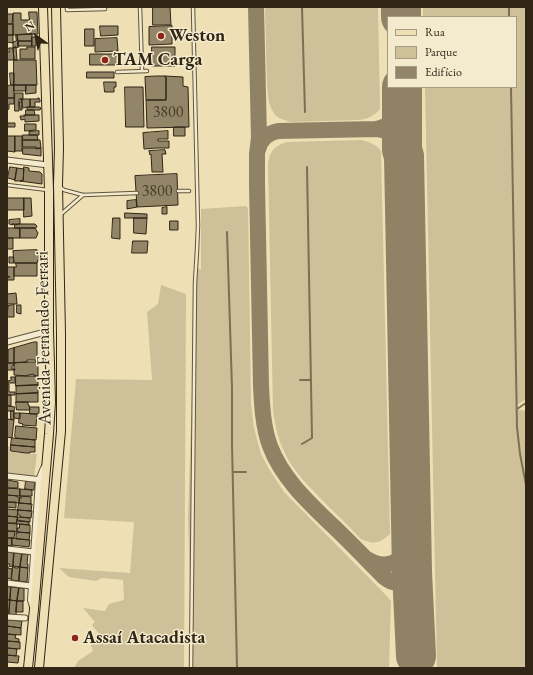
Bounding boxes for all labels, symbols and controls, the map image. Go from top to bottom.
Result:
north arrow [16,16,56,56]
legend [387,16,517,88]
text: N [22,18,37,34]
text: Rua [425,24,445,40]
place label: Weston [169,25,225,47]
marker: Weston [156,31,166,41]
text: Parque [425,44,457,60]
place label: TAM Carga [113,49,202,71]
marker: TAM Carga [100,55,110,65]
text: Edifício [425,64,462,80]
house number: 3800 [153,103,183,123]
house number: 3800 [142,182,172,202]
street label: Avenida Fernando Ferrari [32,251,56,425]
place label: Assaí Atacadista [83,627,205,649]
marker: Assaí Atacadista [70,633,80,643]

